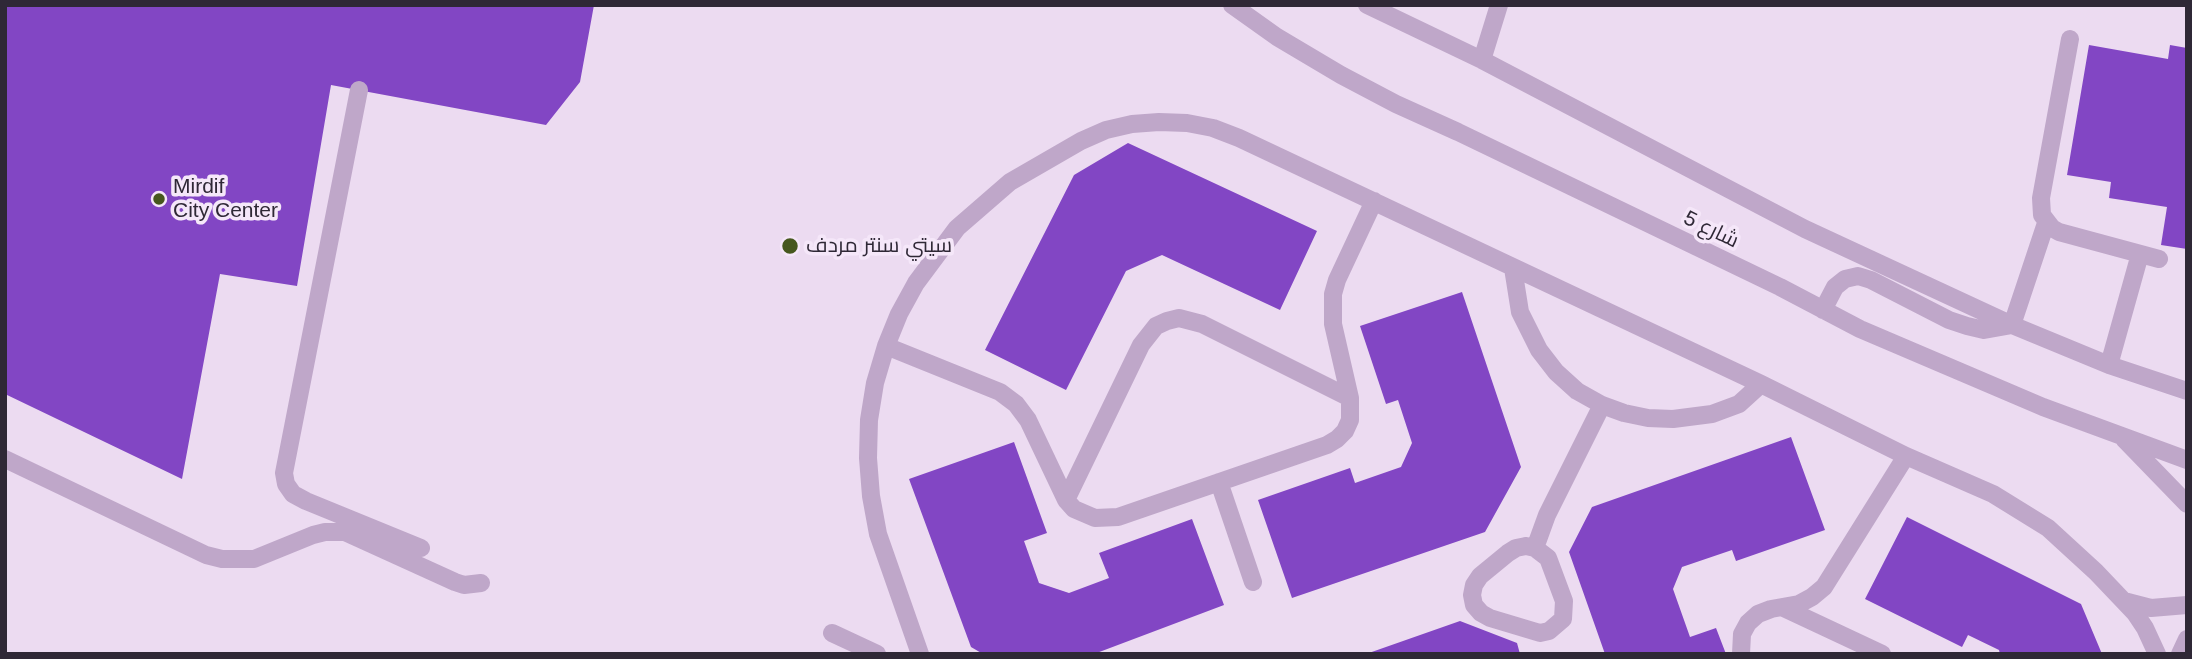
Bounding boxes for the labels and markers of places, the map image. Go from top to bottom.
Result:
place label: Mirdif City Center [173,174,278,224]
marker: Mirdif City Center [151,191,167,207]
place label: سيتي سنتر مردف [806,233,952,259]
marker: سيتي سنتر مردف [780,236,800,256]

